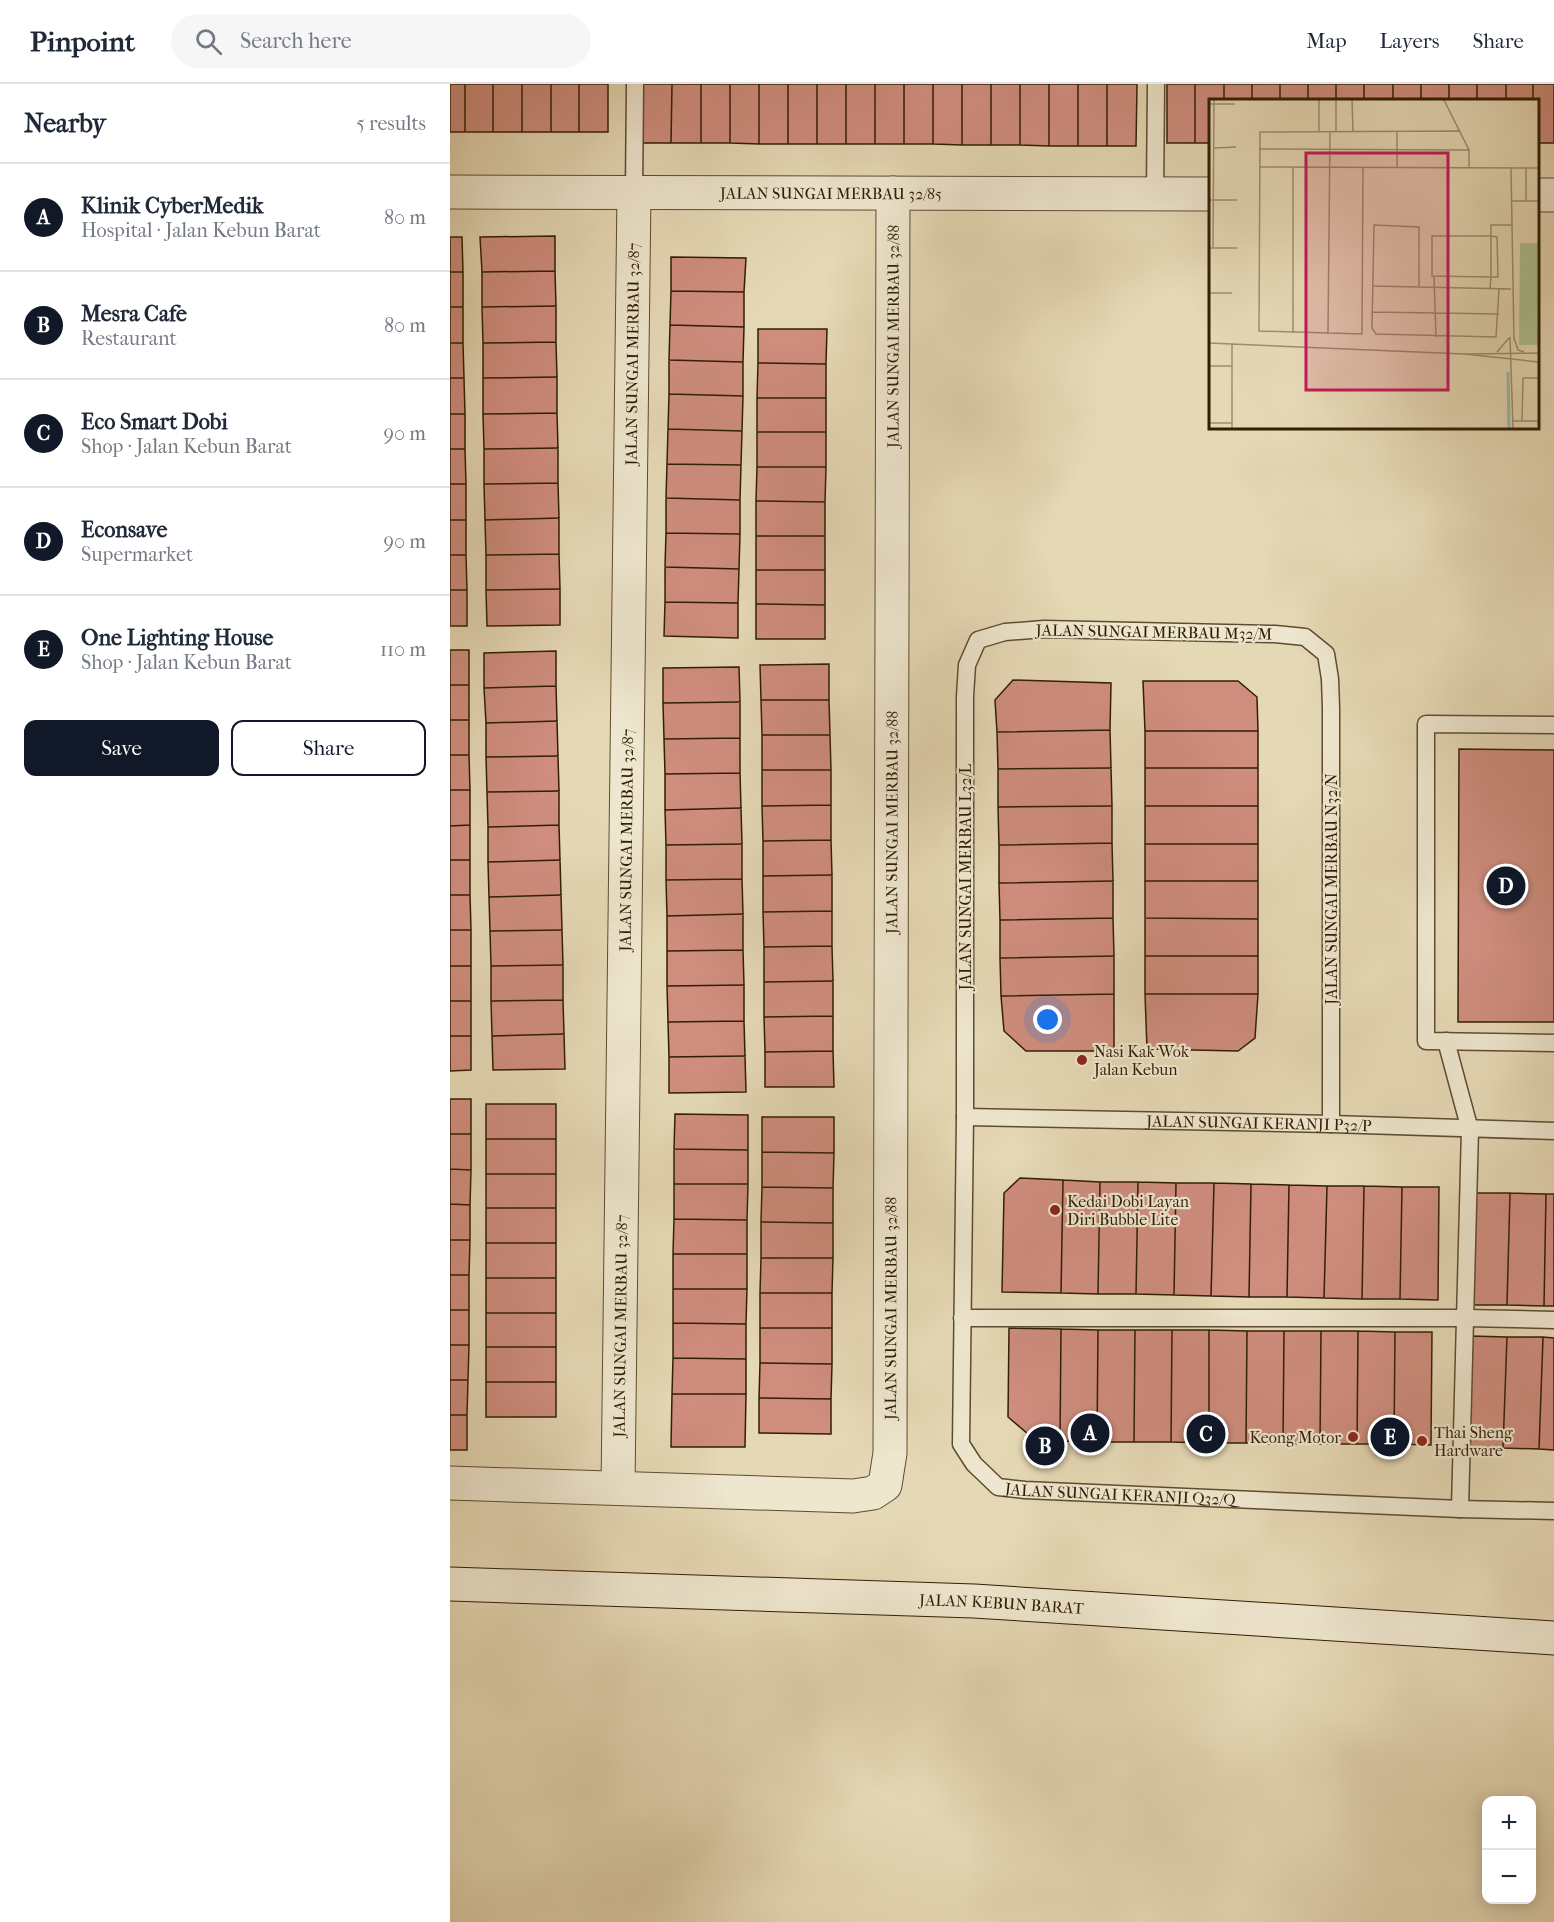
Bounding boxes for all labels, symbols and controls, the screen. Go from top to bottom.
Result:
search box [171,14,591,68]
text: Pinpoint [30,25,135,58]
icon: search [192,25,225,58]
text: Search here [240,28,352,54]
text: Map [1306,29,1347,53]
text: Layers [1380,29,1439,53]
text: Share [1472,29,1524,53]
inset map [1209,99,1539,429]
text: Nearby [24,108,106,139]
text: 5 results [356,112,426,135]
street label: JALAN SUNGAI MERBAU 32/85 [718,183,942,203]
text: Klinik CyberMedik [81,193,263,219]
text: A [37,206,50,229]
text: 80 m [384,206,426,229]
text: Hospital · Jalan Kebun Barat [81,219,321,242]
street label: JALAN SUNGAI MERBAU 32/88 [883,225,902,450]
street label: JALAN SUNGAI MERBAU 32/87 [621,242,643,468]
text: Mesra Cafe [81,301,187,327]
text: B [37,314,50,337]
text: 80 m [384,314,426,337]
text: Restaurant [81,327,177,350]
text: Eco Smart Dobi [81,409,228,435]
text: C [37,422,50,445]
text: 90 m [384,422,426,445]
text: Shop · Jalan Kebun Barat [81,435,292,458]
text: Econsave [81,517,167,543]
text: D [36,530,51,553]
text: 90 m [384,530,426,553]
text: Supermarket [81,543,193,566]
street label: JALAN SUNGAI MERBAU M32/M [1034,620,1273,644]
text: One Lighting House [81,625,273,651]
text: E [37,638,50,661]
text: 110 m [380,638,426,661]
text: Shop · Jalan Kebun Barat [81,651,292,674]
street label: JALAN SUNGAI MERBAU 32/88 [882,711,901,936]
button: Save [24,720,219,776]
button: Share [231,720,426,776]
street label: JALAN SUNGAI MERBAU 32/87 [615,728,637,954]
street label: JALAN SUNGAI MERBAU L32/L [956,763,975,992]
street label: JALAN SUNGAI MERBAU N32/N [1322,773,1341,1007]
pin: D [1486,864,1526,908]
your location [1033,1005,1062,1034]
place label: Nasi Kak Wok Jalan Kebun [1092,1042,1190,1079]
marker: Nasi Kak Wok Jalan Kebun [1075,1053,1089,1067]
street label: JALAN SUNGAI KERANJI P32/P [1144,1111,1372,1135]
place label: Kedai Dobi Layan Diri Bubble Lite [1067,1192,1190,1229]
street label: JALAN SUNGAI MERBAU 32/88 [881,1197,900,1422]
marker: Kedai Dobi Layan Diri Bubble Lite [1048,1203,1062,1217]
street label: JALAN SUNGAI MERBAU 32/87 [609,1214,631,1440]
pin: A [1070,1410,1110,1456]
pin: C [1186,1412,1226,1456]
pin: E [1370,1414,1410,1460]
place label: Thai Sheng Hardware [1434,1423,1513,1460]
pin: B [1026,1424,1064,1468]
place label: Keong Motor [1249,1428,1341,1447]
marker: Keong Motor [1346,1430,1360,1444]
marker: Thai Sheng Hardware [1415,1434,1429,1448]
street label: JALAN SUNGAI KERANJI Q32/Q [1002,1478,1242,1509]
street label: JALAN KEBUN BARAT [917,1590,1085,1618]
map controls [1482,1796,1536,1904]
button: + [1482,1796,1536,1850]
button: − [1482,1850,1536,1904]

